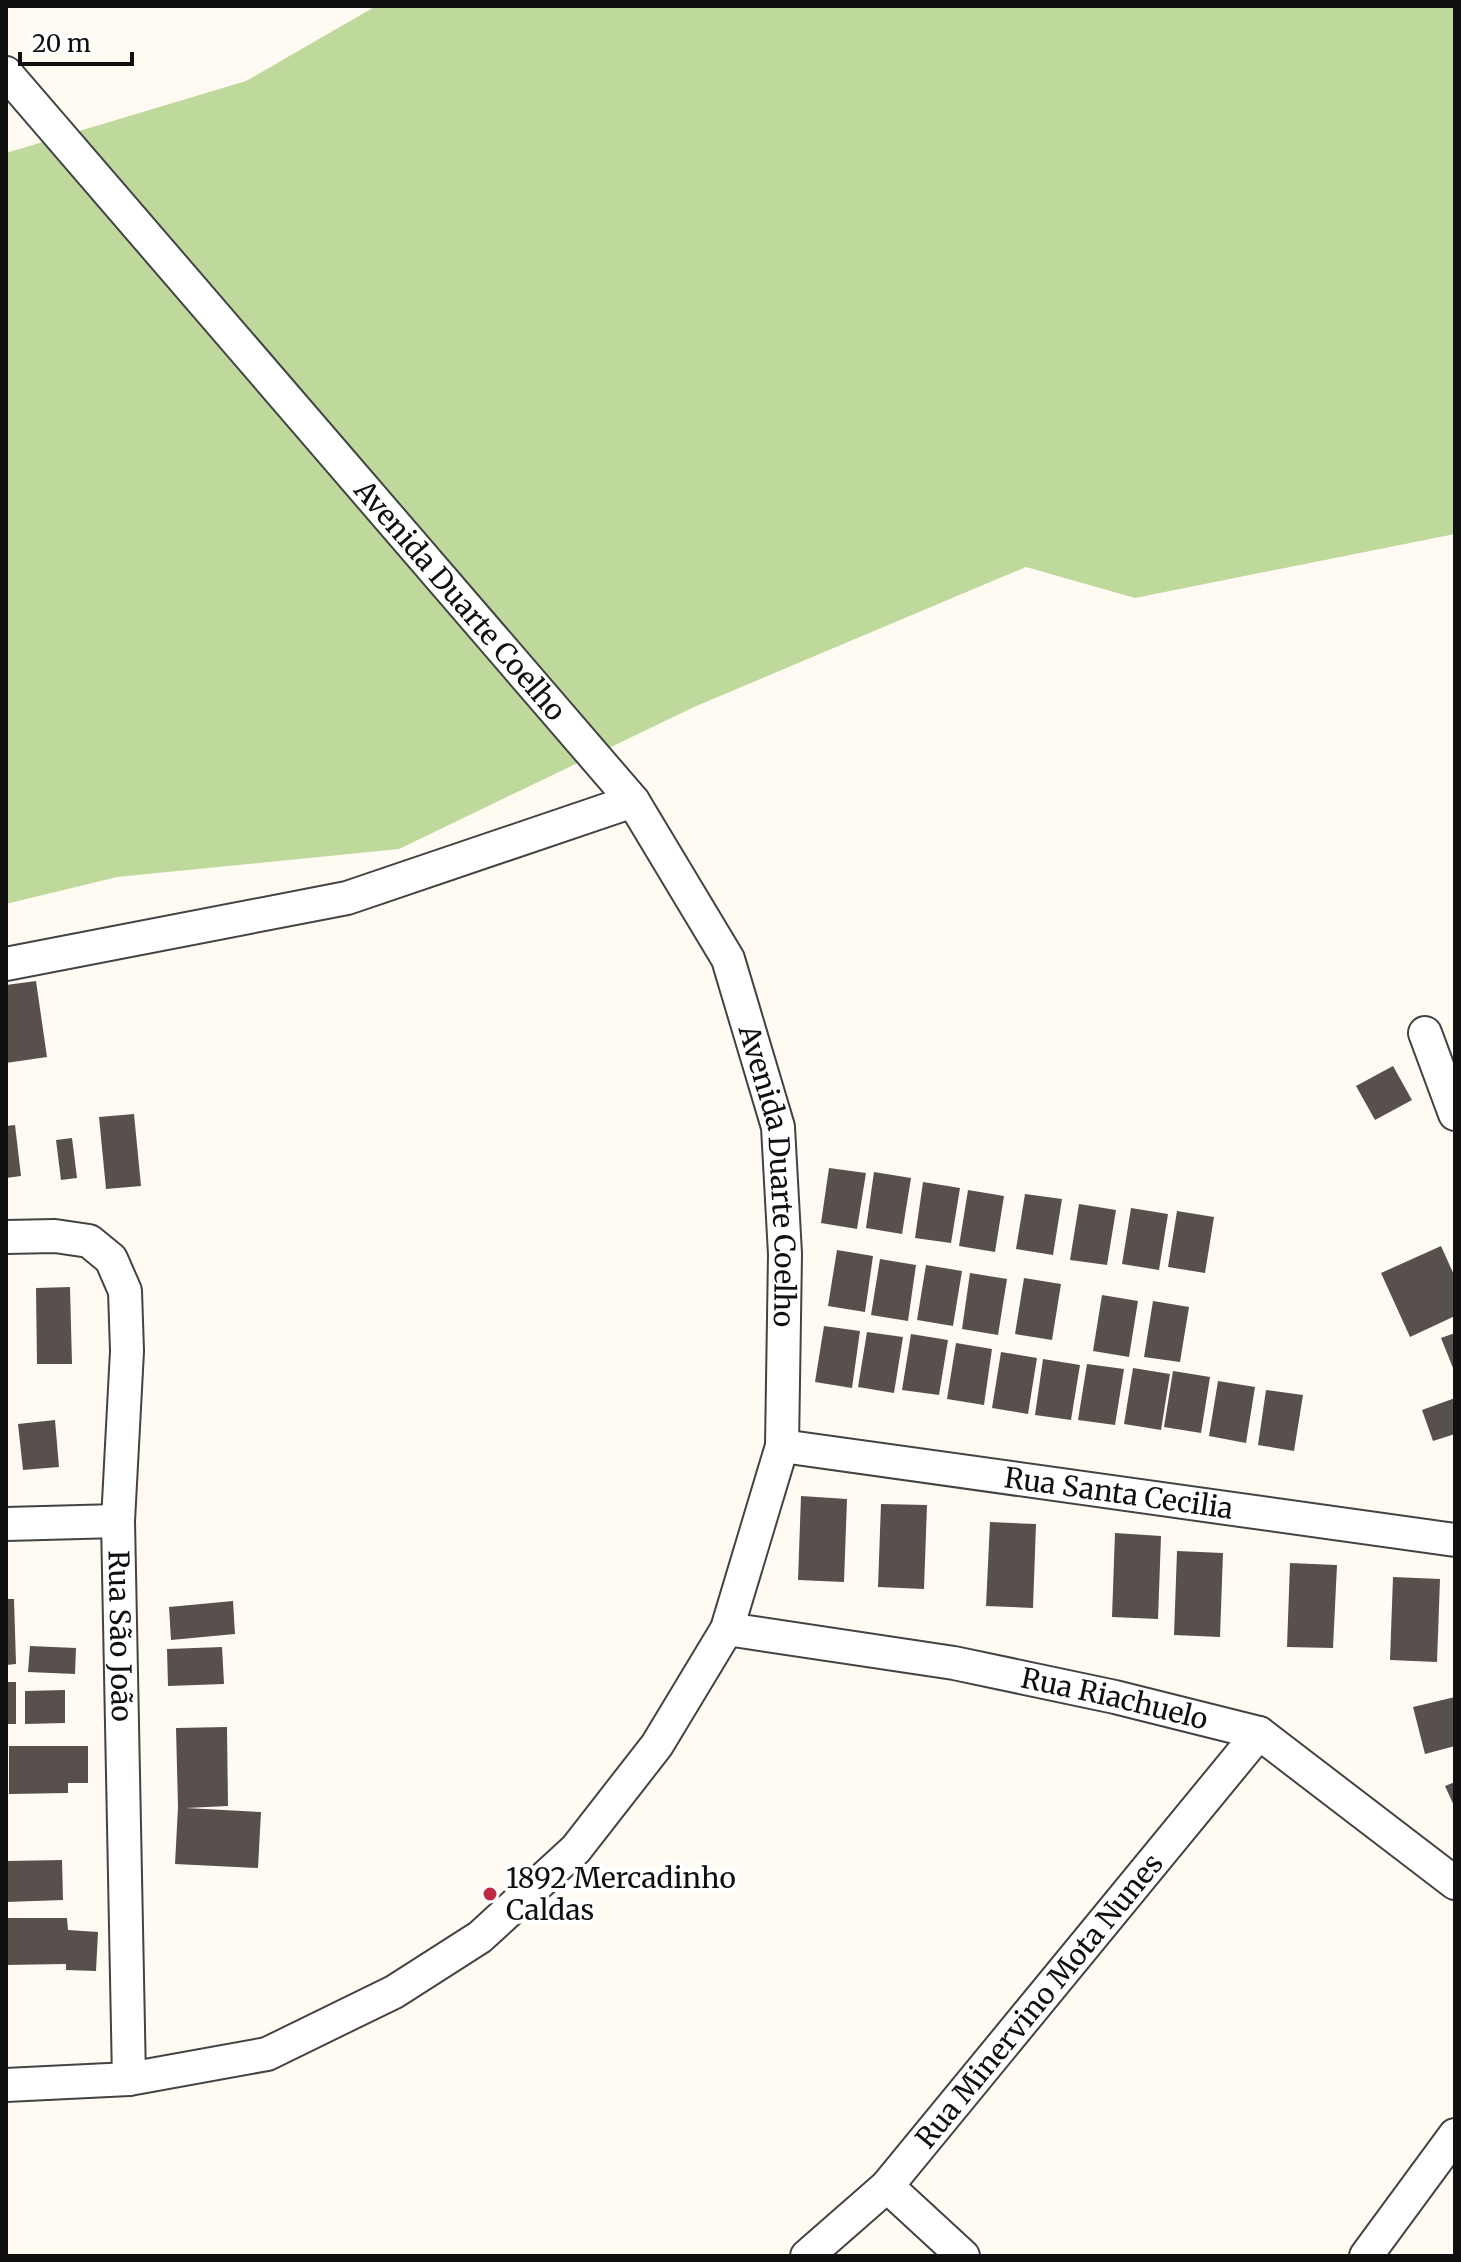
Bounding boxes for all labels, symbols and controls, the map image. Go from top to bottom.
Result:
scale bar [20,16,132,66]
text: 20 m [32,28,91,59]
street label: Avenida Duarte Coelho [346,472,574,728]
street label: Avenida Duarte Coelho [730,1020,803,1328]
street label: Rua Santa Cecilia [1002,1459,1235,1527]
street label: Rua São João [101,1550,140,1722]
street label: Rua Riachuelo [1018,1660,1212,1738]
street label: Rua Minervino Mota Nunes [908,1846,1171,2155]
place label: 1892 Mercadinho Caldas [506,1860,736,1928]
marker: 1892 Mercadinho Caldas [481,1885,499,1903]

